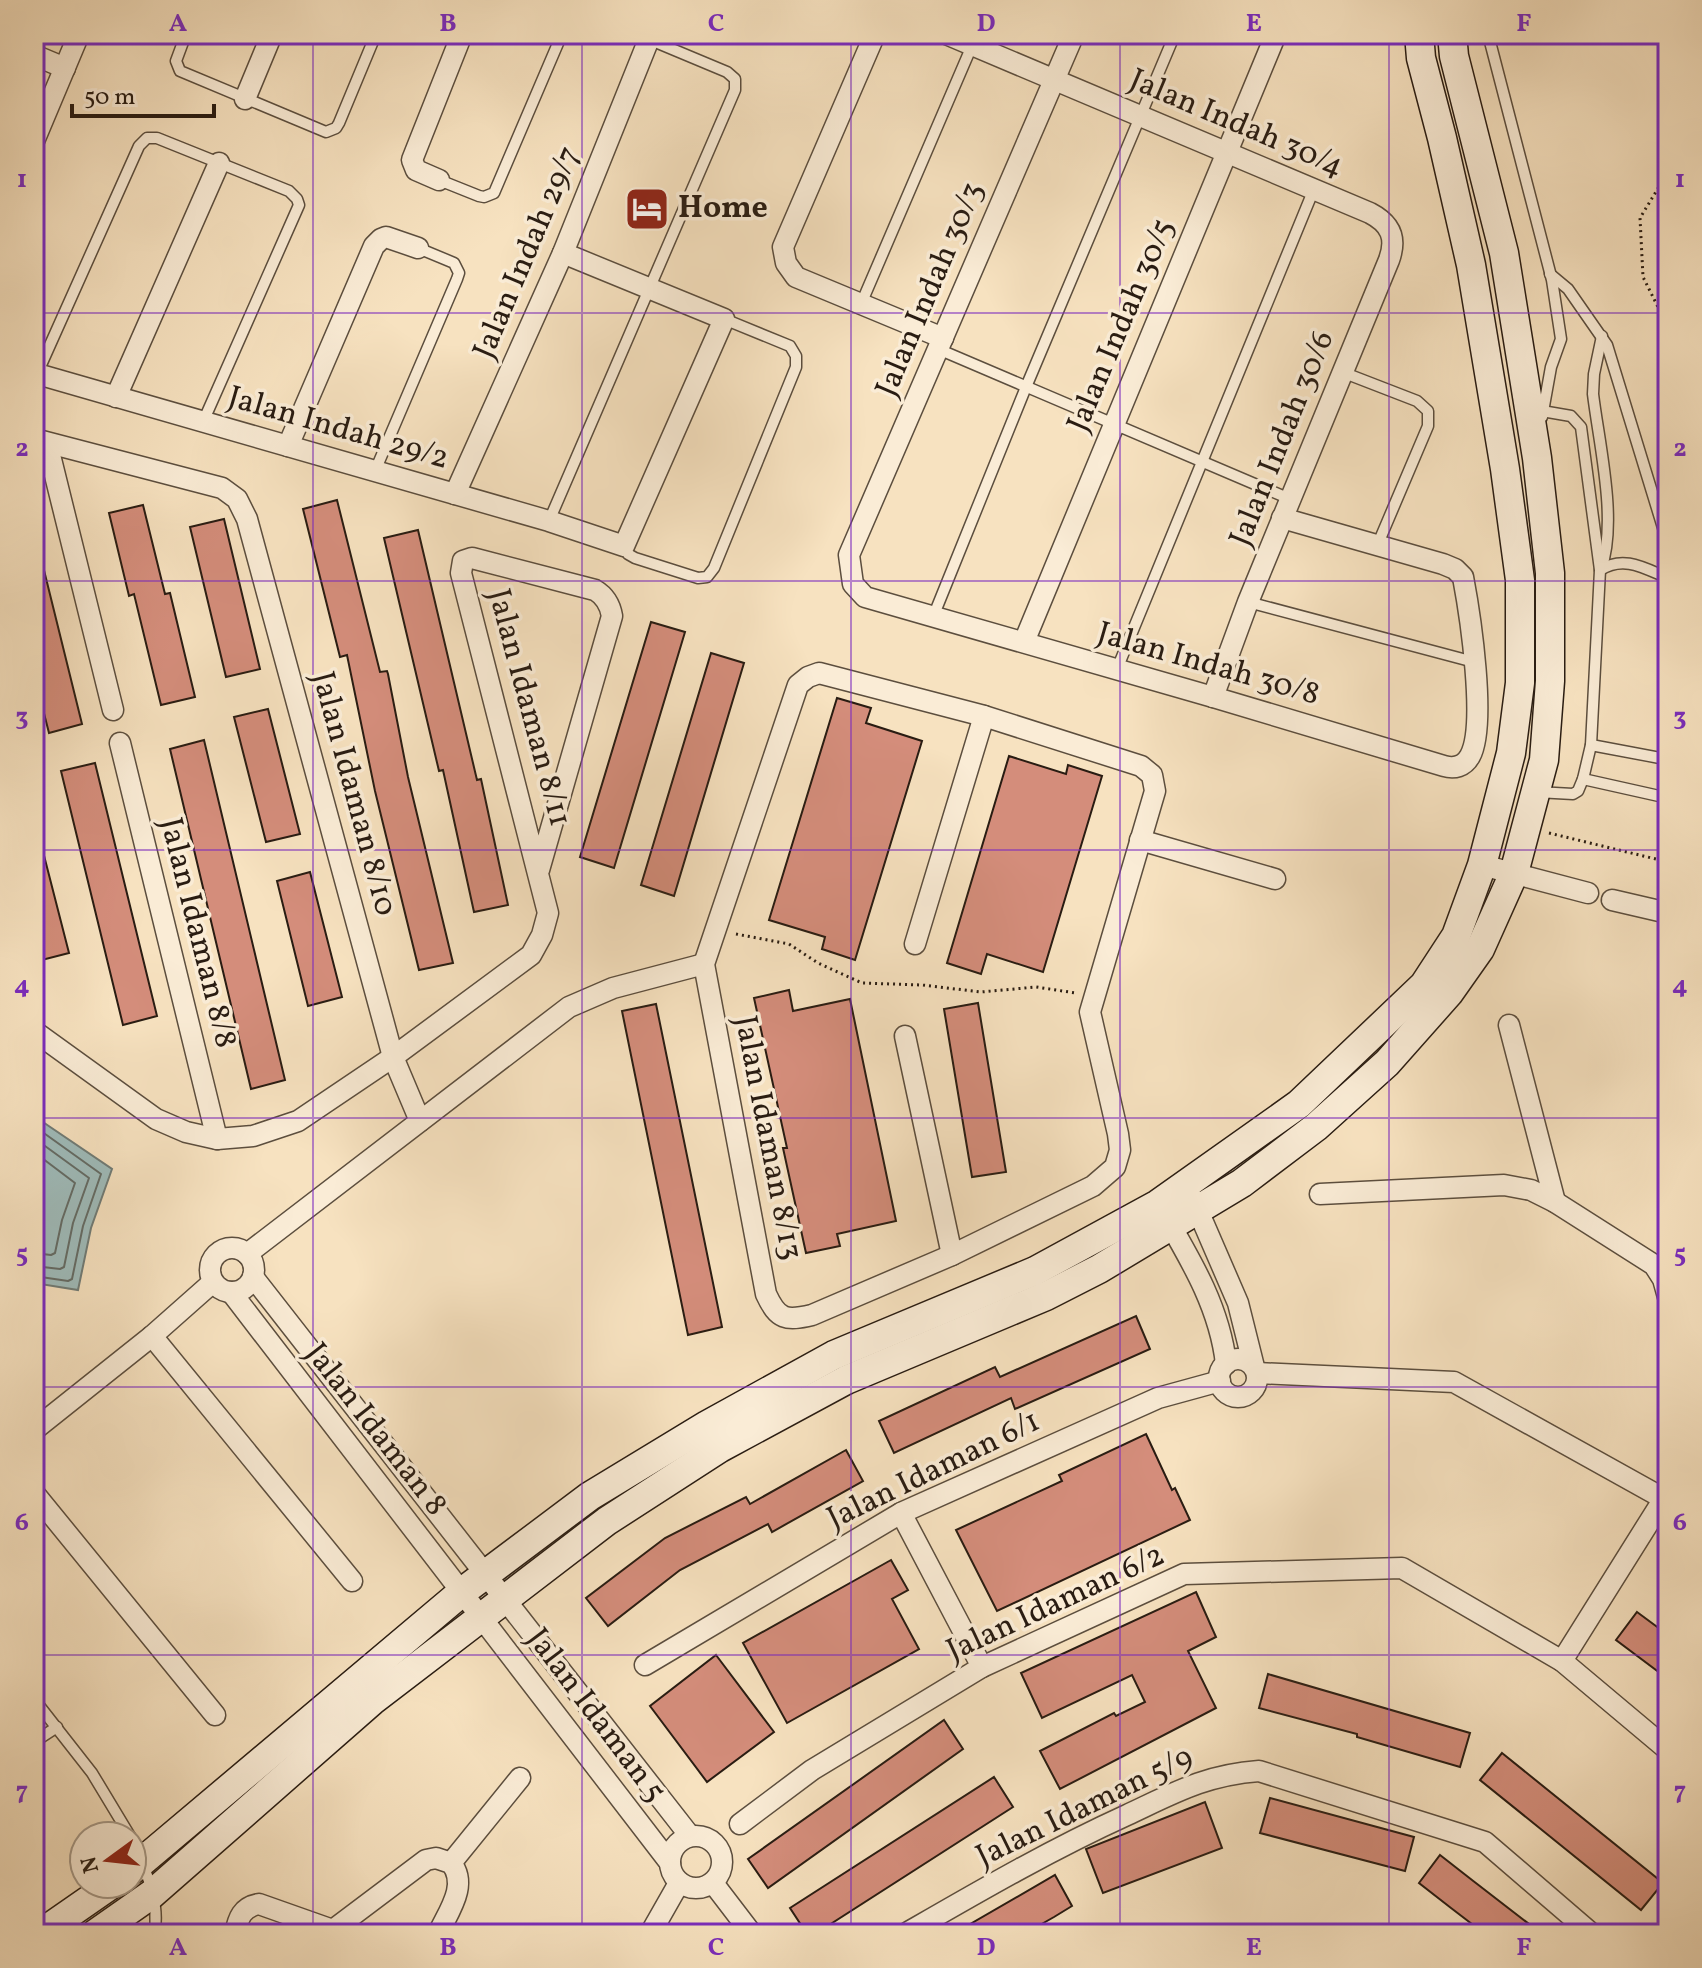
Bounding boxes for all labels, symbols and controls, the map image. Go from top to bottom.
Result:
text: A [169,6,188,42]
text: B [439,6,457,42]
text: C [708,6,724,42]
text: D [976,6,996,42]
text: E [1246,6,1262,42]
text: F [1516,6,1532,42]
street label: Jalan Indah 30/4 [1122,59,1350,189]
scale bar [72,68,214,118]
text: 50 m [84,81,136,115]
street label: Jalan Indah 29/7 [463,140,593,366]
text: 1 [17,162,27,198]
text: 1 [1675,162,1685,198]
street label: Jalan Indah 30/3 [866,176,996,404]
hotel icon: Home [623,185,671,233]
place label: Home [678,187,768,231]
street label: Jalan Indah 30/5 [1057,213,1187,439]
street label: Jalan Indah 30/6 [1220,324,1346,554]
street label: Jalan Indah 29/2 [222,376,454,482]
text: 2 [15,431,29,467]
text: 2 [1673,431,1687,467]
street label: Jalan Idaman 8/11 [475,584,581,832]
street label: Jalan Indah 30/8 [1092,612,1324,718]
street label: Jalan Idaman 8/10 [299,667,407,921]
text: 3 [15,700,29,736]
text: 3 [1673,700,1687,736]
street label: Jalan Idaman 8/8 [147,813,247,1053]
text: 4 [14,968,30,1004]
text: 4 [1672,968,1688,1004]
street label: Jalan Idaman 8/13 [722,1012,812,1264]
text: 5 [16,1237,28,1273]
text: 5 [1674,1237,1686,1273]
street label: Jalan Idaman 8 [293,1334,457,1526]
street label: Jalan Idaman 6/1 [820,1400,1048,1542]
text: 6 [15,1505,29,1541]
text: 6 [1673,1505,1687,1541]
street label: Jalan Idaman 6/2 [940,1534,1172,1674]
street label: Jalan Idaman 5 [515,1620,675,1812]
street label: Jalan Idaman 5/9 [969,1736,1201,1880]
text: 7 [16,1774,28,1810]
text: 7 [1674,1774,1686,1810]
north arrow [68,1820,148,1900]
text: N [74,1853,108,1876]
text: A [169,1930,188,1966]
text: B [439,1930,457,1966]
text: C [708,1930,724,1966]
text: D [976,1930,996,1966]
text: E [1246,1930,1262,1966]
text: F [1516,1930,1532,1966]

